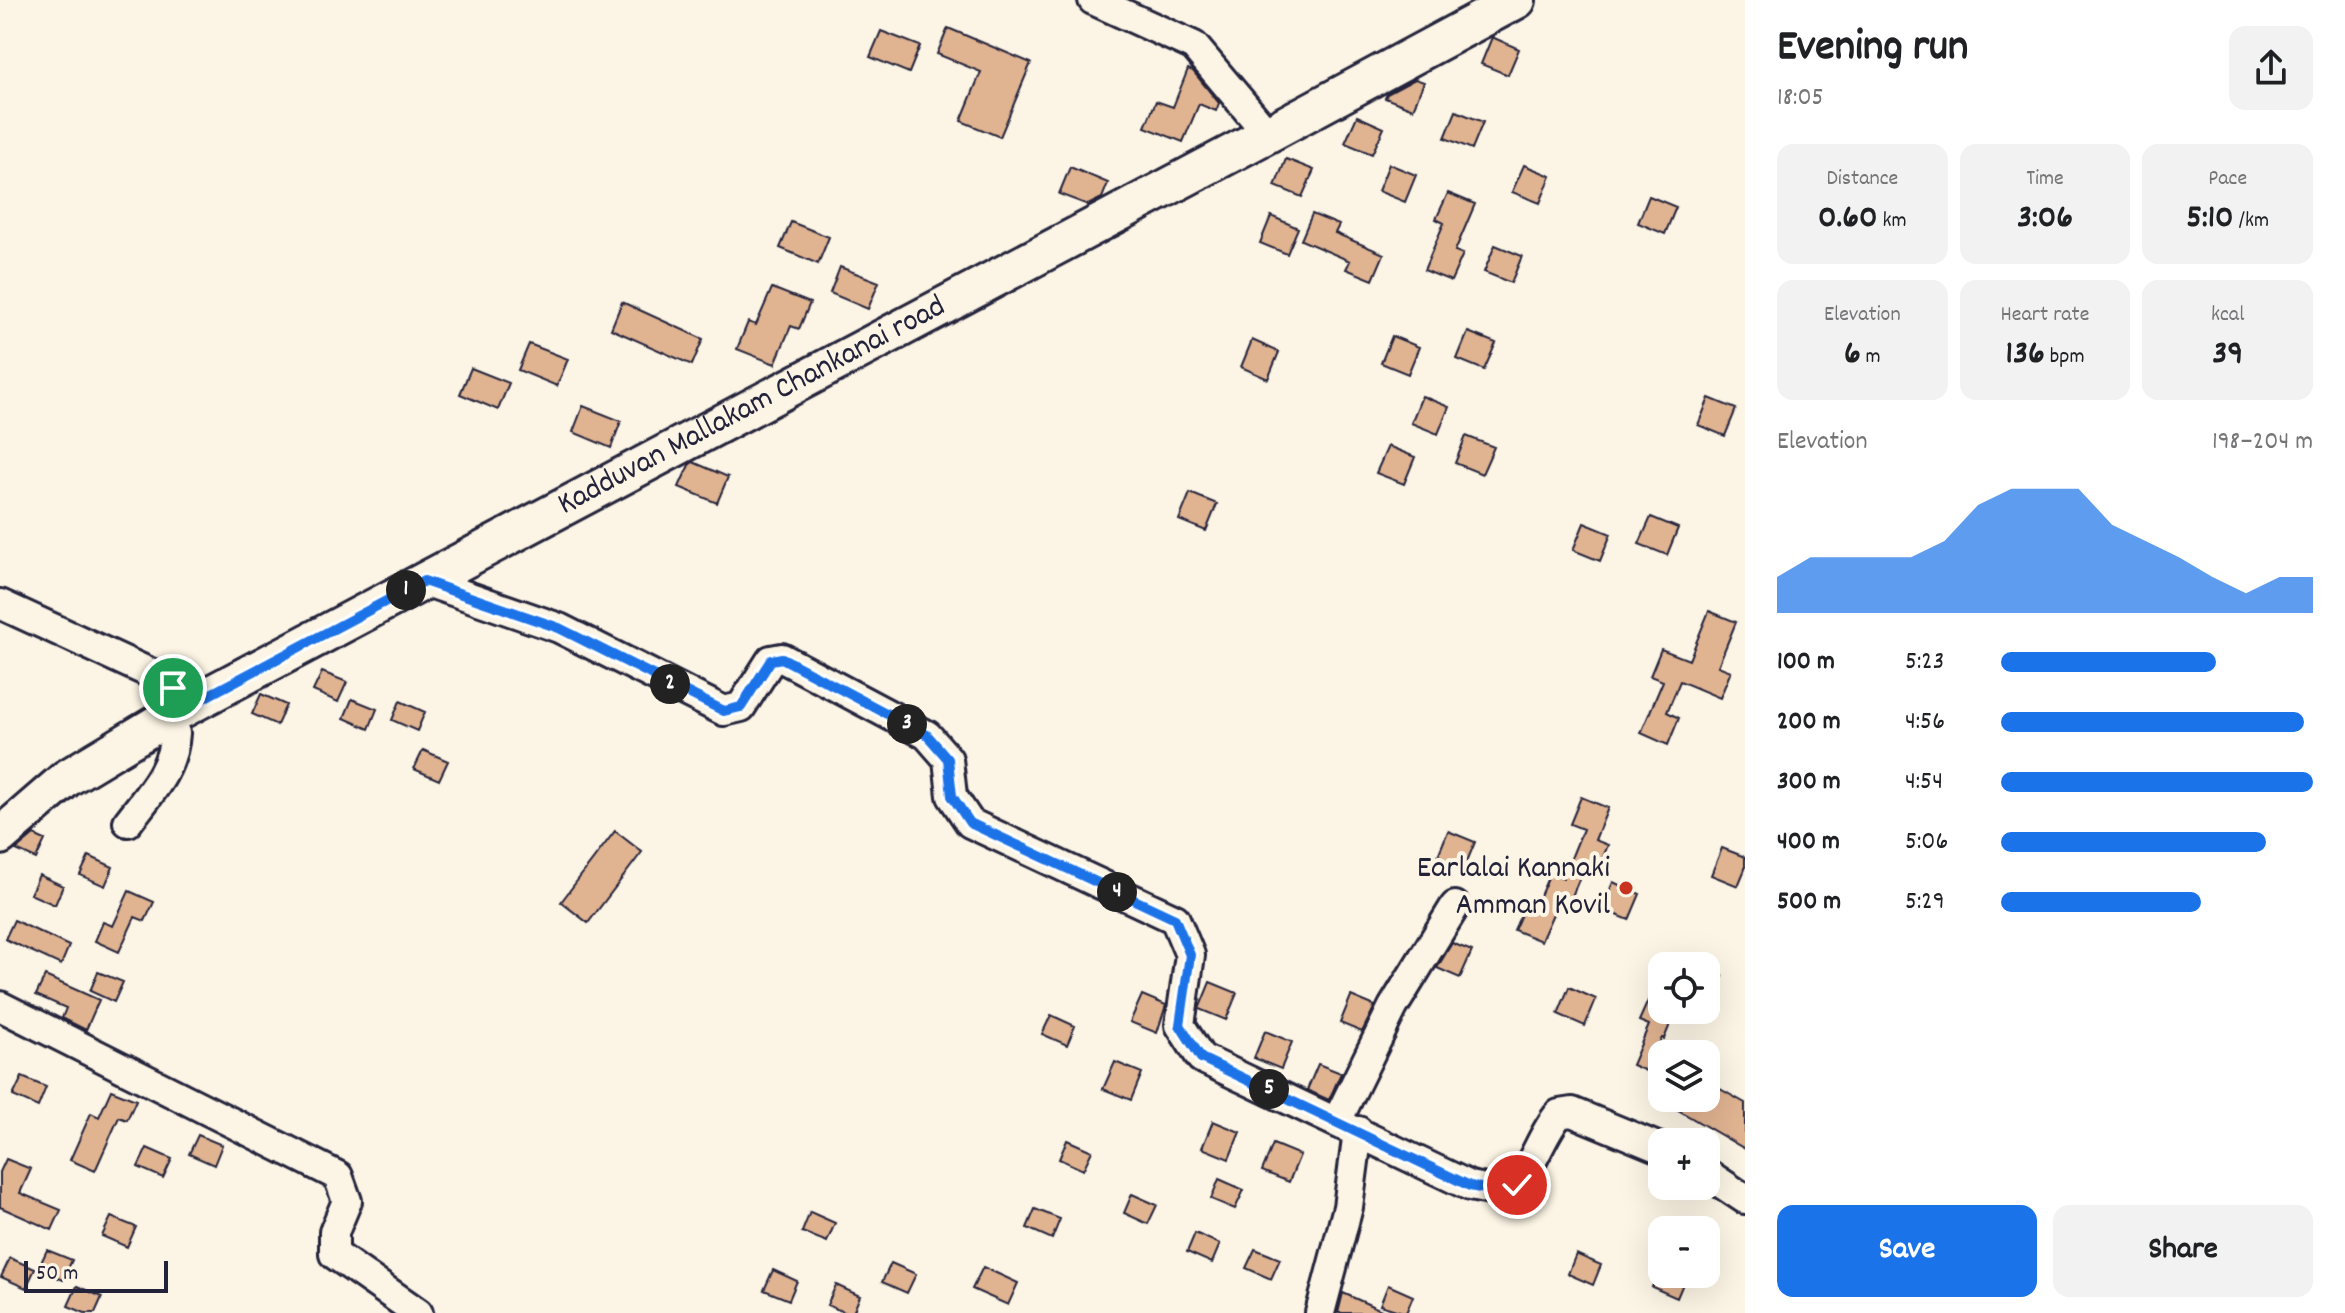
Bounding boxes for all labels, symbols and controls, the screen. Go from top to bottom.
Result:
text: Evening run [1777,18,1968,81]
button: share [2229,26,2313,110]
text: 18:05 [1777,80,1824,117]
text: Distance [1826,164,1898,195]
text: Time [2026,164,2064,195]
text: Pace [2208,164,2247,195]
text: 0.60 [1818,195,1877,244]
text: 3:06 [2017,195,2073,244]
text: 5:10 [2186,195,2234,244]
text: km [1877,206,1907,237]
text: /km [2234,206,2269,237]
street label: Kadduvan Mallakam Chankanai road [550,285,955,529]
text: Elevation [1824,300,1901,331]
text: Heart rate [2001,300,2089,331]
text: kcal [2211,300,2244,331]
text: 6 [1844,331,1861,380]
text: 136 [2005,331,2045,380]
text: 39 [2212,331,2243,380]
text: m [1861,342,1881,373]
text: bpm [2045,342,2085,373]
text: Elevation [1777,424,1867,461]
text: 198–204 m [2212,424,2313,461]
pin: 1 [386,570,426,610]
text: 1 [404,574,408,605]
text: 100 m [1777,644,1835,681]
text: 5:23 [1905,644,1944,681]
pin [139,654,207,722]
pin: 2 [650,664,690,704]
icon: arrive [151,666,195,710]
text: 2 [665,668,675,699]
pin: 3 [887,704,927,744]
text: 200 m [1777,704,1841,741]
text: 4:56 [1905,704,1945,741]
text: 3 [902,708,912,739]
text: 300 m [1777,764,1841,801]
text: 4:54 [1905,764,1943,801]
text: 400 m [1777,824,1840,861]
text: 5:06 [1905,824,1948,861]
place label: Earlalai Kannaki Amman Kovil [1417,847,1610,930]
pin: 4 [1097,872,1137,912]
text: 4 [1112,876,1122,907]
marker: Earlalai Kannaki Amman Kovil [1617,879,1635,897]
text: 500 m [1777,884,1841,921]
text: 5:29 [1905,884,1945,921]
map controls [1648,952,1720,1288]
button: locate [1648,952,1720,1024]
button: layers [1648,1040,1720,1112]
pin: 5 [1249,1069,1289,1109]
text: 5 [1264,1073,1274,1104]
button: + [1648,1128,1720,1200]
pin [1483,1151,1551,1219]
icon: check [1495,1163,1539,1207]
button: Save [1777,1205,2037,1297]
button: Share [2053,1205,2313,1297]
button: − [1648,1216,1720,1288]
scale bar [24,1257,168,1293]
text: 50 m [36,1259,78,1290]

